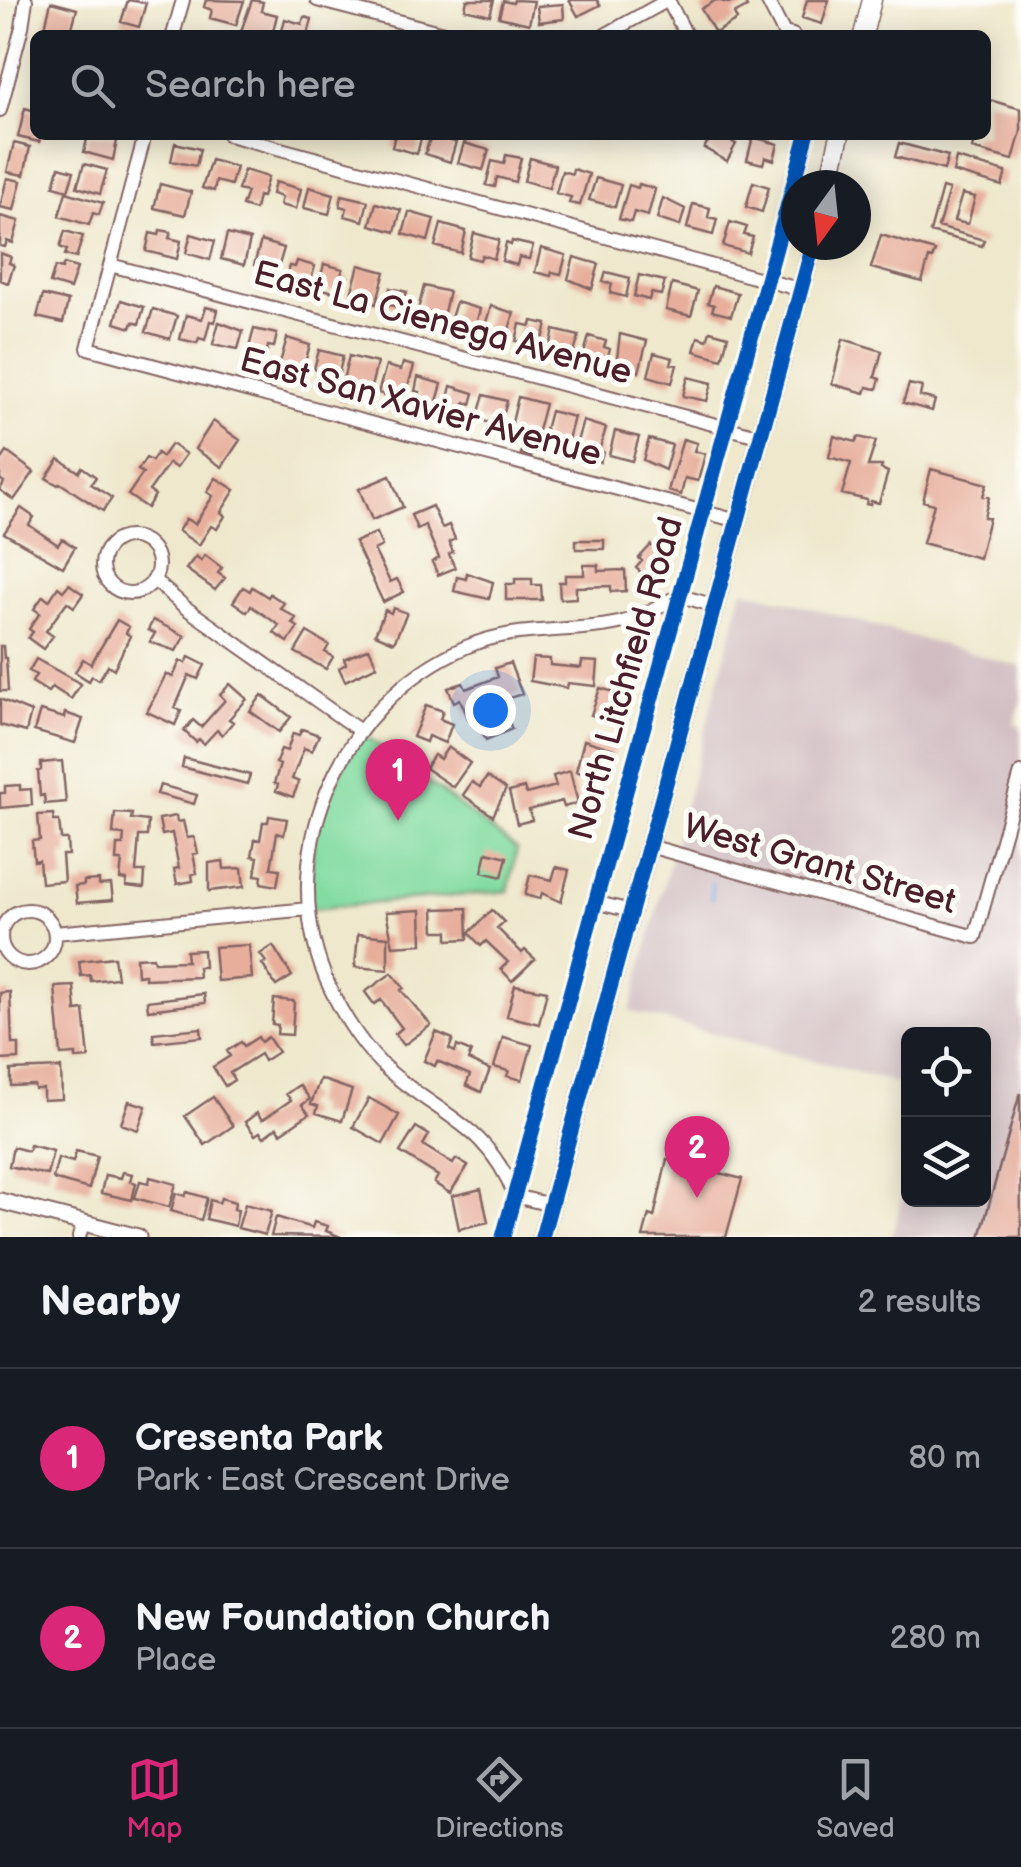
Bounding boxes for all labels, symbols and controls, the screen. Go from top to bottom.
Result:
search box [30,30,991,140]
icon: search [65,58,120,113]
text: Search here [145,63,356,108]
north arrow [781,170,871,260]
street label: East La Cienega Avenue [249,252,637,395]
street label: East San Xavier Avenue [235,338,606,476]
street label: North Litchfield Road [560,512,693,845]
your location [465,685,516,736]
pin: 1 [366,738,430,821]
street label: West Grant Street [678,805,961,924]
map controls [901,1027,991,1207]
button: locate [901,1027,991,1117]
pin: 2 [664,1116,730,1198]
button: layers [901,1117,991,1207]
text: Nearby [40,1277,180,1328]
text: 2 results [857,1283,981,1322]
text: Cresenta Park [135,1416,383,1461]
text: 1 [66,1439,79,1478]
text: 80 m [908,1439,981,1478]
text: Park · East Crescent Drive [135,1461,510,1500]
text: New Foundation Church [135,1596,550,1641]
text: 2 [63,1619,82,1658]
text: 280 m [890,1619,981,1658]
text: Place [135,1641,216,1680]
tab: Map [126,1752,183,1845]
tab: Directions [435,1752,564,1845]
tab: Saved [816,1752,895,1845]

